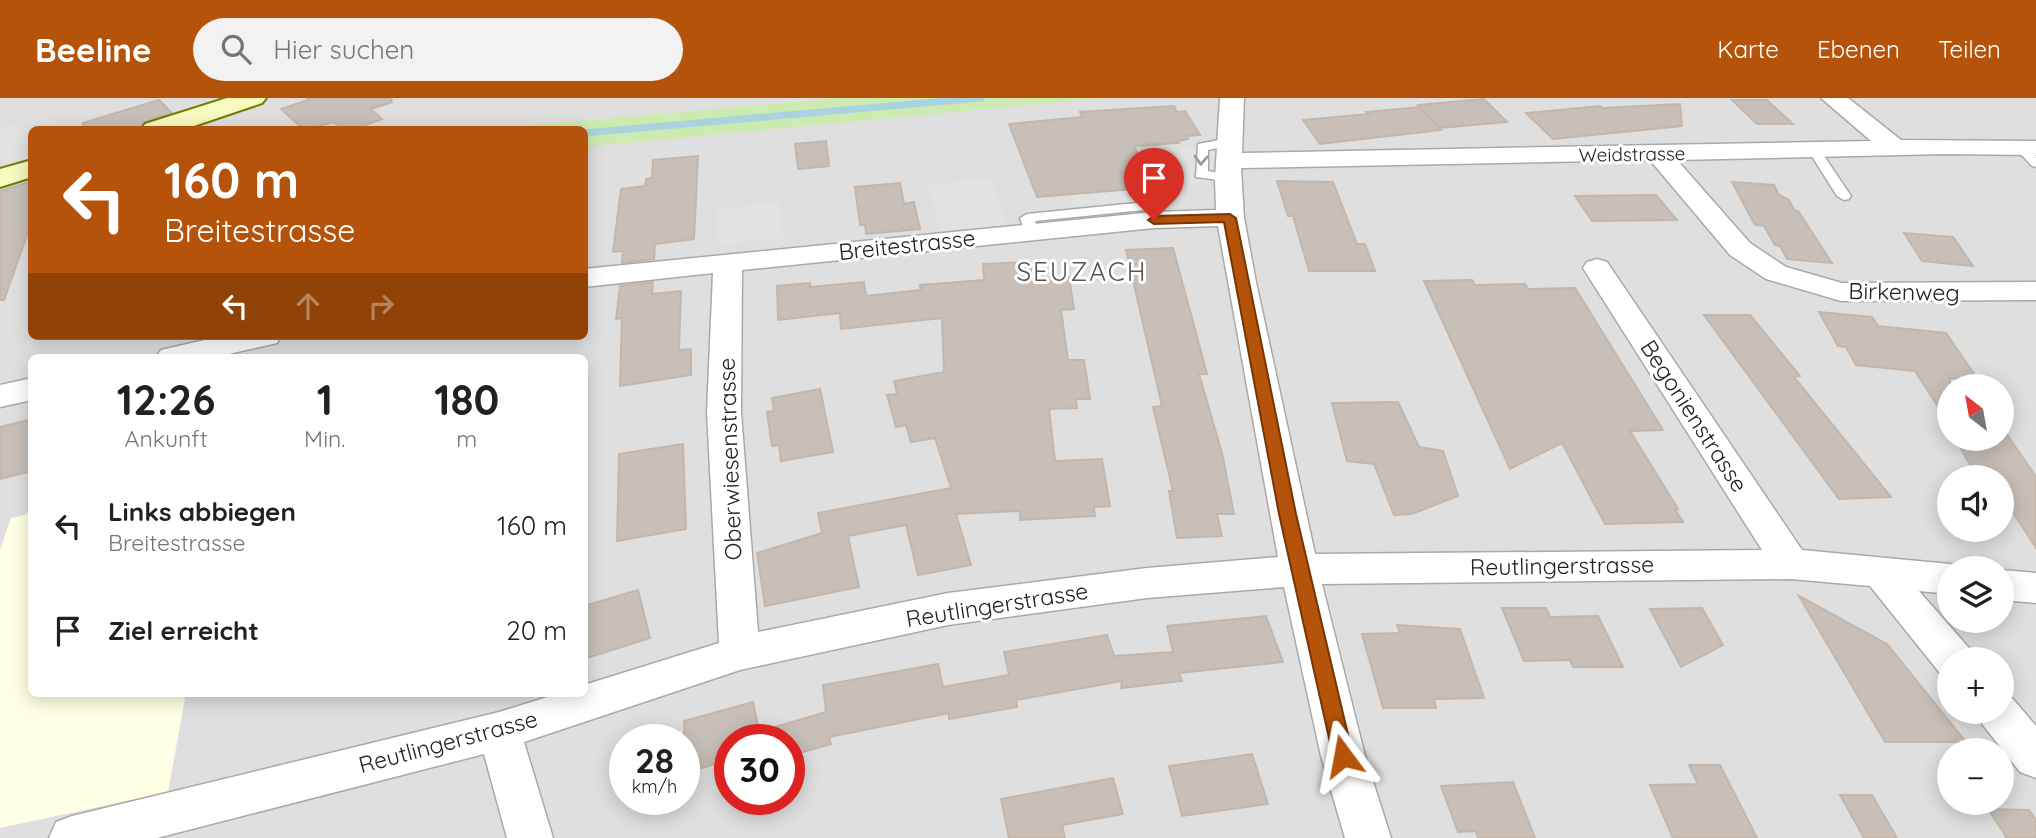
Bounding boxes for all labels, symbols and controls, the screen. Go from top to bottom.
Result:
search box [193,18,683,81]
text: Beeline [35,29,151,70]
icon: search [217,30,255,68]
text: Hier suchen [273,33,414,66]
text: Karte [1717,34,1779,64]
text: Ebenen [1817,34,1900,64]
text: Teilen [1938,34,2001,64]
street label: Weidstrasse [1578,141,1686,167]
pin [1124,148,1184,220]
text: 160 m [164,149,299,210]
icon: left [49,154,140,245]
one-way arrow [1194,155,1209,166]
icon: arrive [1135,159,1173,197]
text: Breitestrasse [164,210,355,250]
street label: Breitestrasse [837,223,977,266]
district label: SEUZACH [1016,255,1148,288]
street label: Birkenweg [1848,276,1960,307]
icon: left [216,287,254,325]
icon: ahead [289,287,327,325]
icon: right [362,287,400,325]
street label: Begonienstrasse [1634,334,1754,497]
street label: Oberwiesenstrasse [711,357,748,561]
text: 12:26 [117,373,215,426]
text: 1 [317,373,333,426]
text: 180 [434,373,499,426]
north arrow [1937,374,2014,452]
map controls [1937,374,2014,815]
text: Ankunft [125,424,208,453]
text: Min. [304,424,346,453]
text: m [456,424,477,453]
button: sound [1937,465,2014,542]
text: Links abbiegen [108,495,296,528]
icon: left [49,507,87,545]
text: 160 m [497,509,567,542]
text: Breitestrasse [108,528,246,557]
street label: Reutlingerstrasse [1470,549,1654,582]
button: layers [1937,556,2014,633]
street label: Reutlingerstrasse [904,576,1090,633]
icon: arrive [49,612,87,650]
text: Ziel erreicht [108,614,259,647]
text: 20 m [506,614,567,647]
button: + [1937,647,2014,724]
street label: Reutlingerstrasse [355,704,541,779]
position arrow [1306,719,1380,793]
speed limit sign: 30 [714,724,805,815]
text: 28 [635,738,674,782]
button: − [1937,738,2014,815]
text: km/h [632,775,677,798]

